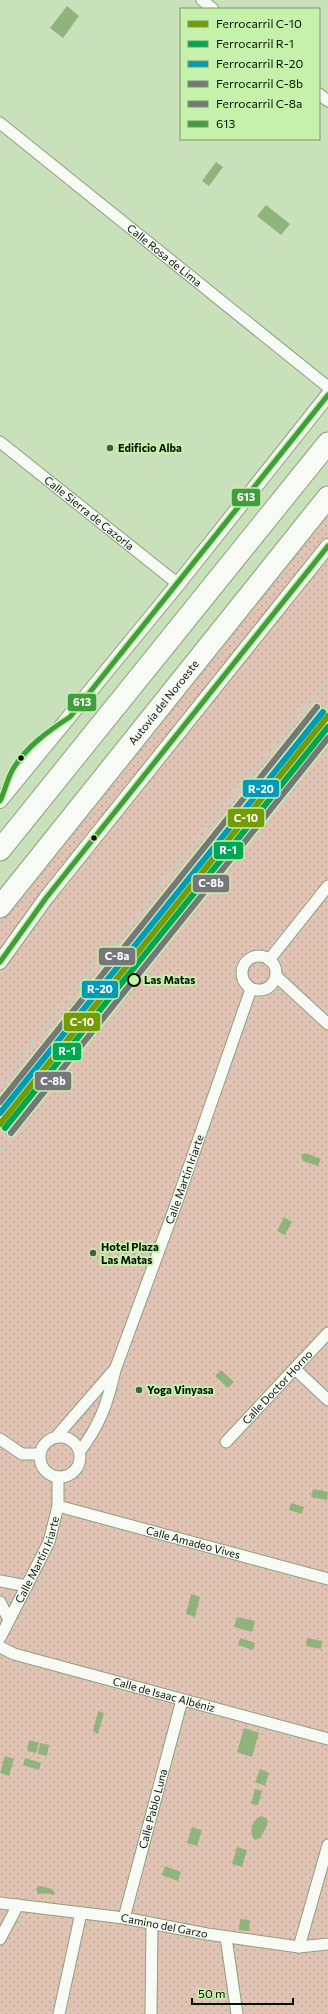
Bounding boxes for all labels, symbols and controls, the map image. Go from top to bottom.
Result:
legend [180,8,320,140]
text: Ferrocarril C-10 [216,16,302,30]
text: Ferrocarril R-1 [216,36,294,50]
text: Ferrocarril R-20 [216,56,303,70]
text: Ferrocarril C-8b [216,76,303,90]
text: Ferrocarril C-8a [216,96,302,110]
text: 613 [216,116,235,130]
street label: Calle Rosa de Lima [125,221,205,289]
place label: Edificio Alba [118,441,182,454]
marker: Edificio Alba [105,443,115,453]
street label: Calle Sierra de Cazorla [42,473,137,552]
line badge: 613 [231,488,261,507]
text: 613 [237,490,255,503]
street label: Autovía del Noroeste [126,657,201,747]
line badge: 613 [67,693,97,712]
text: 613 [73,695,91,708]
unlabelled marker [16,753,26,763]
line badge: R-20 [242,779,280,798]
text: R-20 [248,782,274,795]
line badge: C-10 [227,808,265,828]
text: C-10 [234,811,258,824]
unlabelled marker [89,833,99,843]
line badge: R-1 [213,841,244,860]
text: R-1 [219,843,237,856]
line badge: C-8b [192,874,230,893]
text: C-8b [198,876,224,889]
line badge: C-8a [98,947,136,966]
text: C-8a [105,949,130,962]
marker: Las Matas [127,973,141,987]
place label: Las Matas [144,973,195,986]
line badge: R-20 [81,980,119,999]
text: R-20 [87,982,113,995]
line badge: C-10 [63,1012,101,1032]
text: C-10 [70,1015,94,1028]
line badge: R-1 [52,1042,82,1061]
text: R-1 [58,1044,76,1057]
line badge: C-8b [34,1071,72,1091]
text: C-8b [40,1074,66,1087]
street label: Calle Martín Iriarte [162,1133,206,1226]
place label: Hotel Plaza Las Matas [101,1240,159,1266]
marker: Hotel Plaza Las Matas [88,1248,98,1258]
street label: Calle Doctor Horno [239,1347,315,1427]
place label: Yoga Vinyasa [147,1383,214,1396]
marker: Yoga Vinyasa [134,1385,144,1395]
street label: Calle Martín Iriarte [12,1515,61,1605]
street label: Calle Amadeo Vives [145,1523,242,1561]
street label: Calle de Isaac Albéniz [111,1674,217,1714]
street label: Calle Pablo Luna [136,1767,169,1850]
street label: Camino del Garzo [120,1911,209,1940]
scale bar [192,1980,293,2006]
text: 50 m [198,1986,226,2000]

